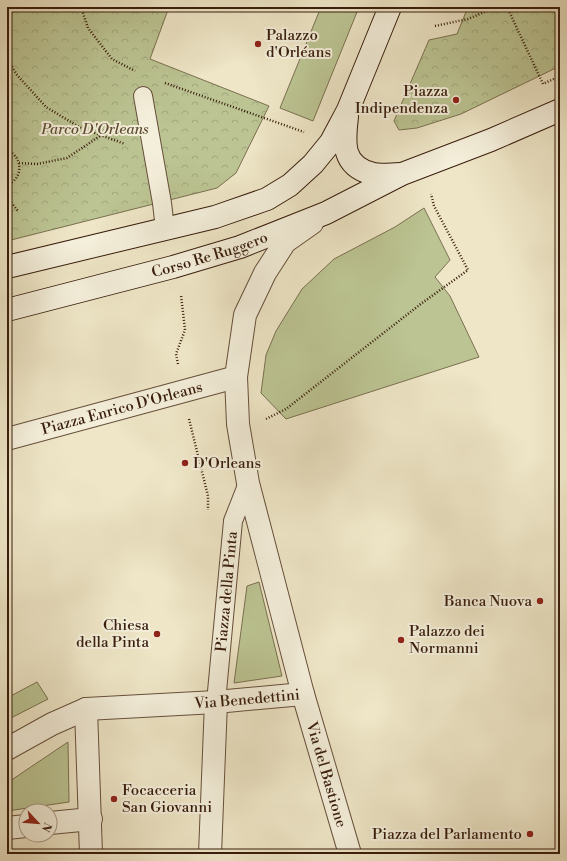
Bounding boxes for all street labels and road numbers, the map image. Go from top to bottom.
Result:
street label: Corso Re Ruggero [149,227,271,282]
street label: Piazza Enrico D'Orleans [39,377,205,439]
street label: Piazza della Pinta [211,530,242,653]
street label: Via Benedettini [193,685,301,713]
street label: Via del Bastione [302,719,351,830]

